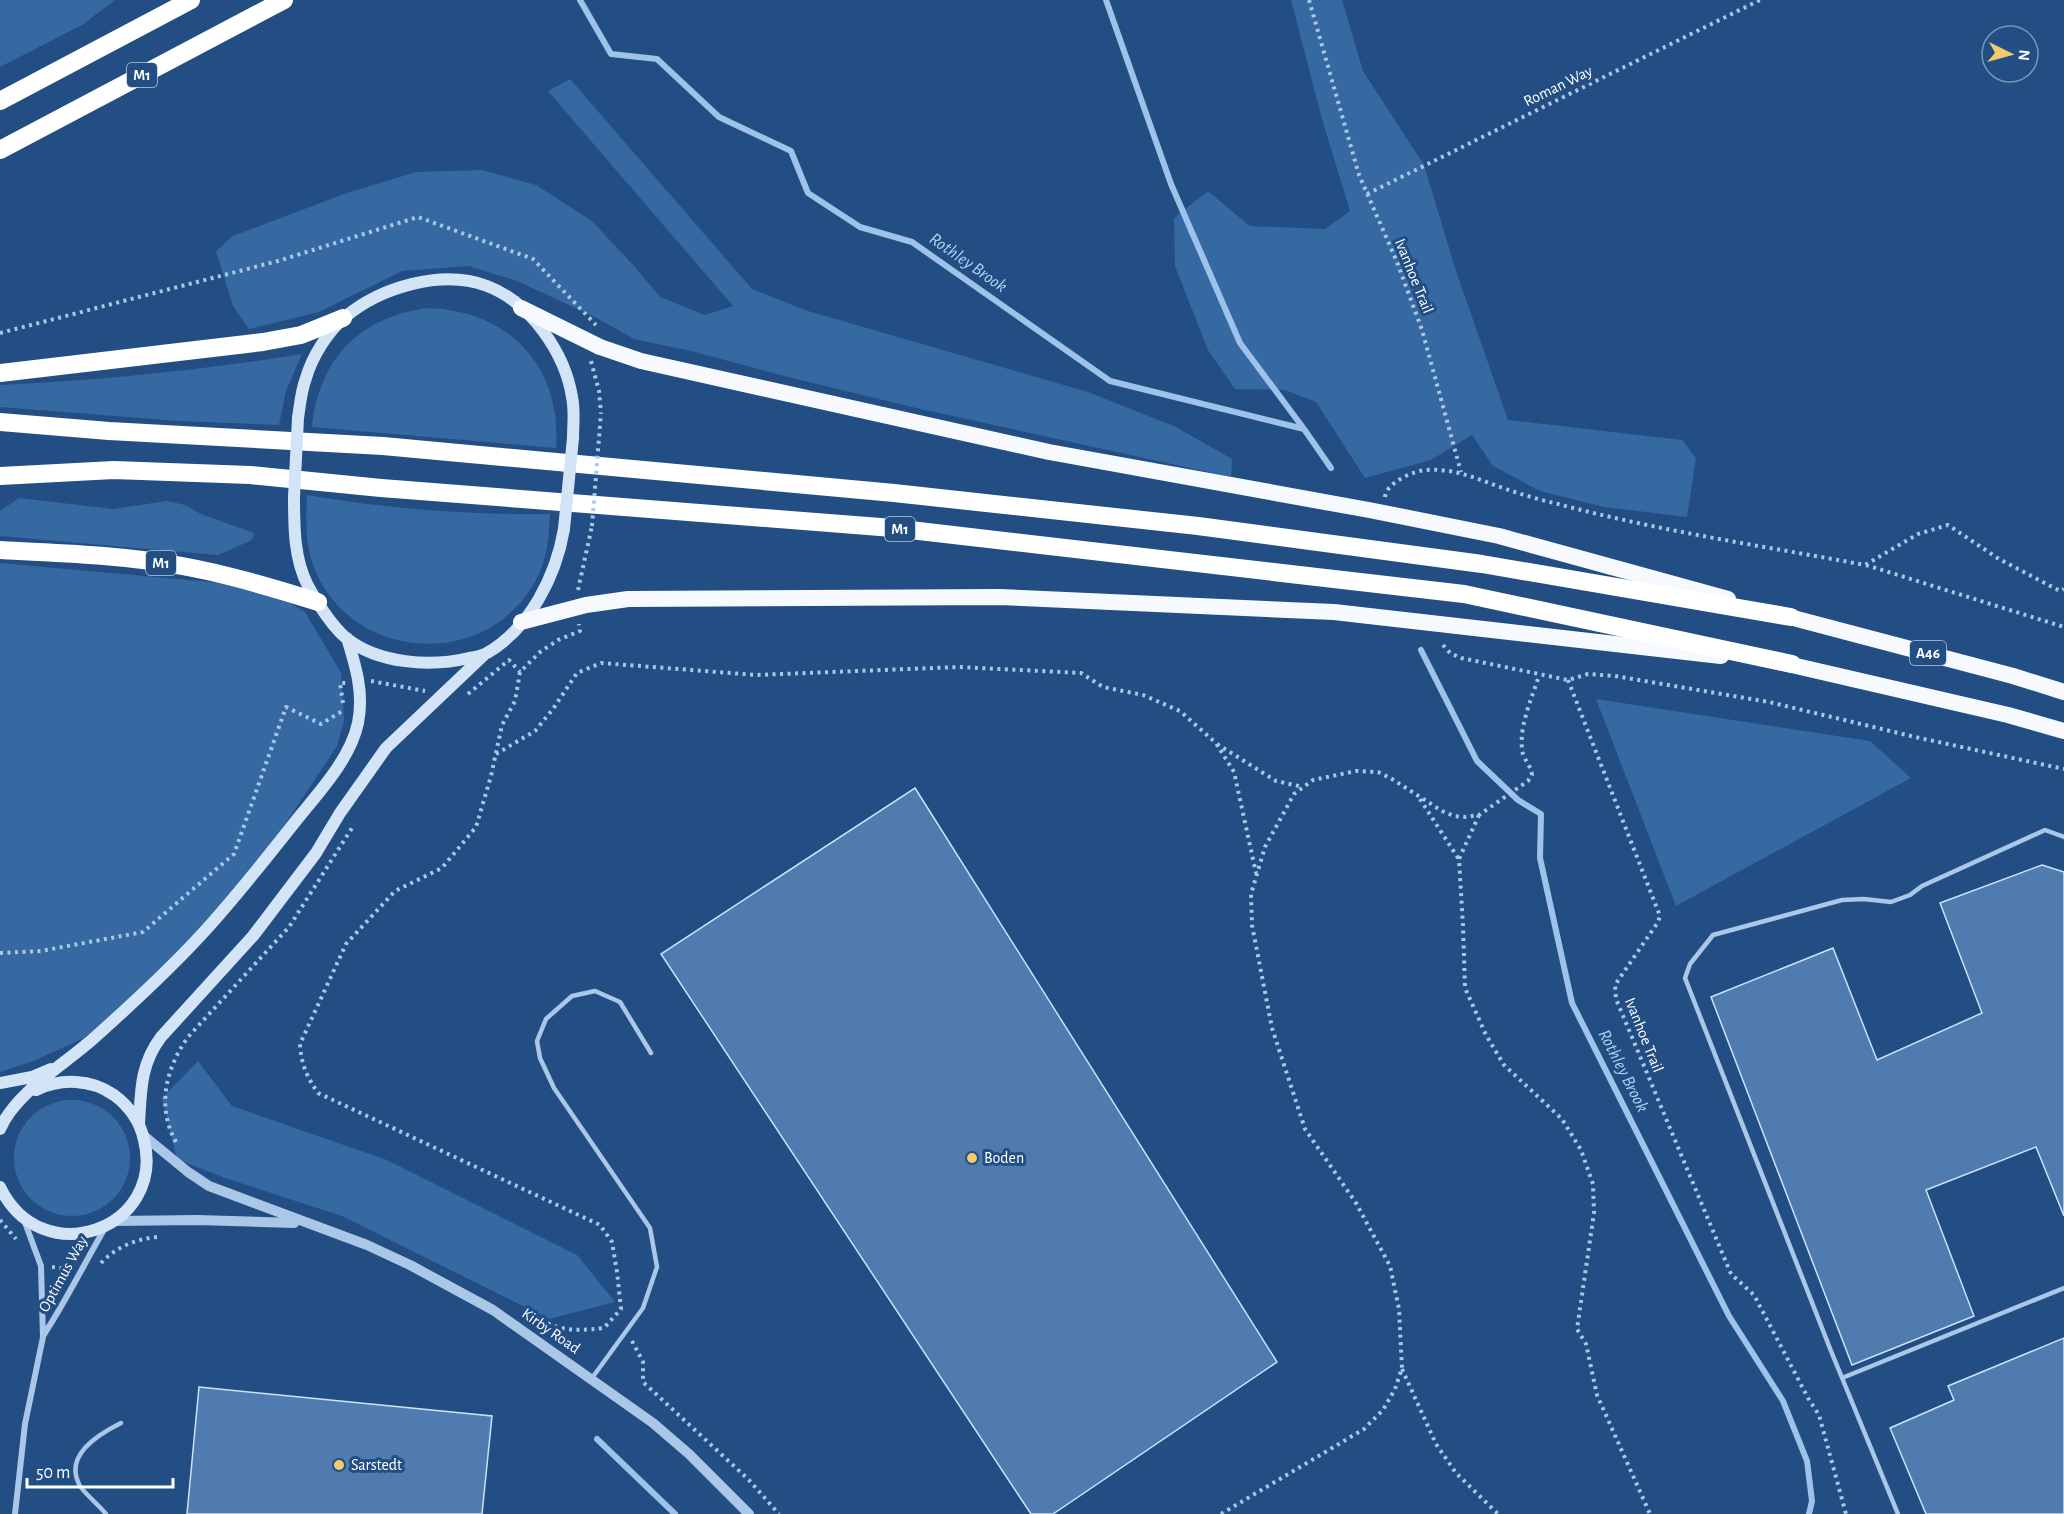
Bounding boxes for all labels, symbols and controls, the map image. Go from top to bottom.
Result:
north arrow [1980,24,2040,84]
text: N [2015,49,2032,61]
street label: Roman Way [1521,62,1596,110]
road number: M1 [127,63,157,87]
water label: Rothley Brook [926,230,1010,296]
street label: Ivanhoe Trail [1392,236,1436,316]
road number: M1 [885,517,915,541]
road number: M1 [146,551,176,575]
road number: A46 [1910,641,1946,665]
street label: Ivanhoe Trail [1622,995,1666,1075]
water label: Rothley Brook [1595,1027,1651,1115]
place label: Boden [984,1150,1024,1166]
marker: Boden [965,1151,979,1165]
street label: Optimus Way [36,1233,91,1315]
street label: Kirby Road [518,1305,583,1358]
scale bar [27,1451,172,1489]
place label: Sarstedt [351,1457,402,1473]
marker: Sarstedt [332,1458,346,1472]
text: 50 m [36,1464,70,1482]

